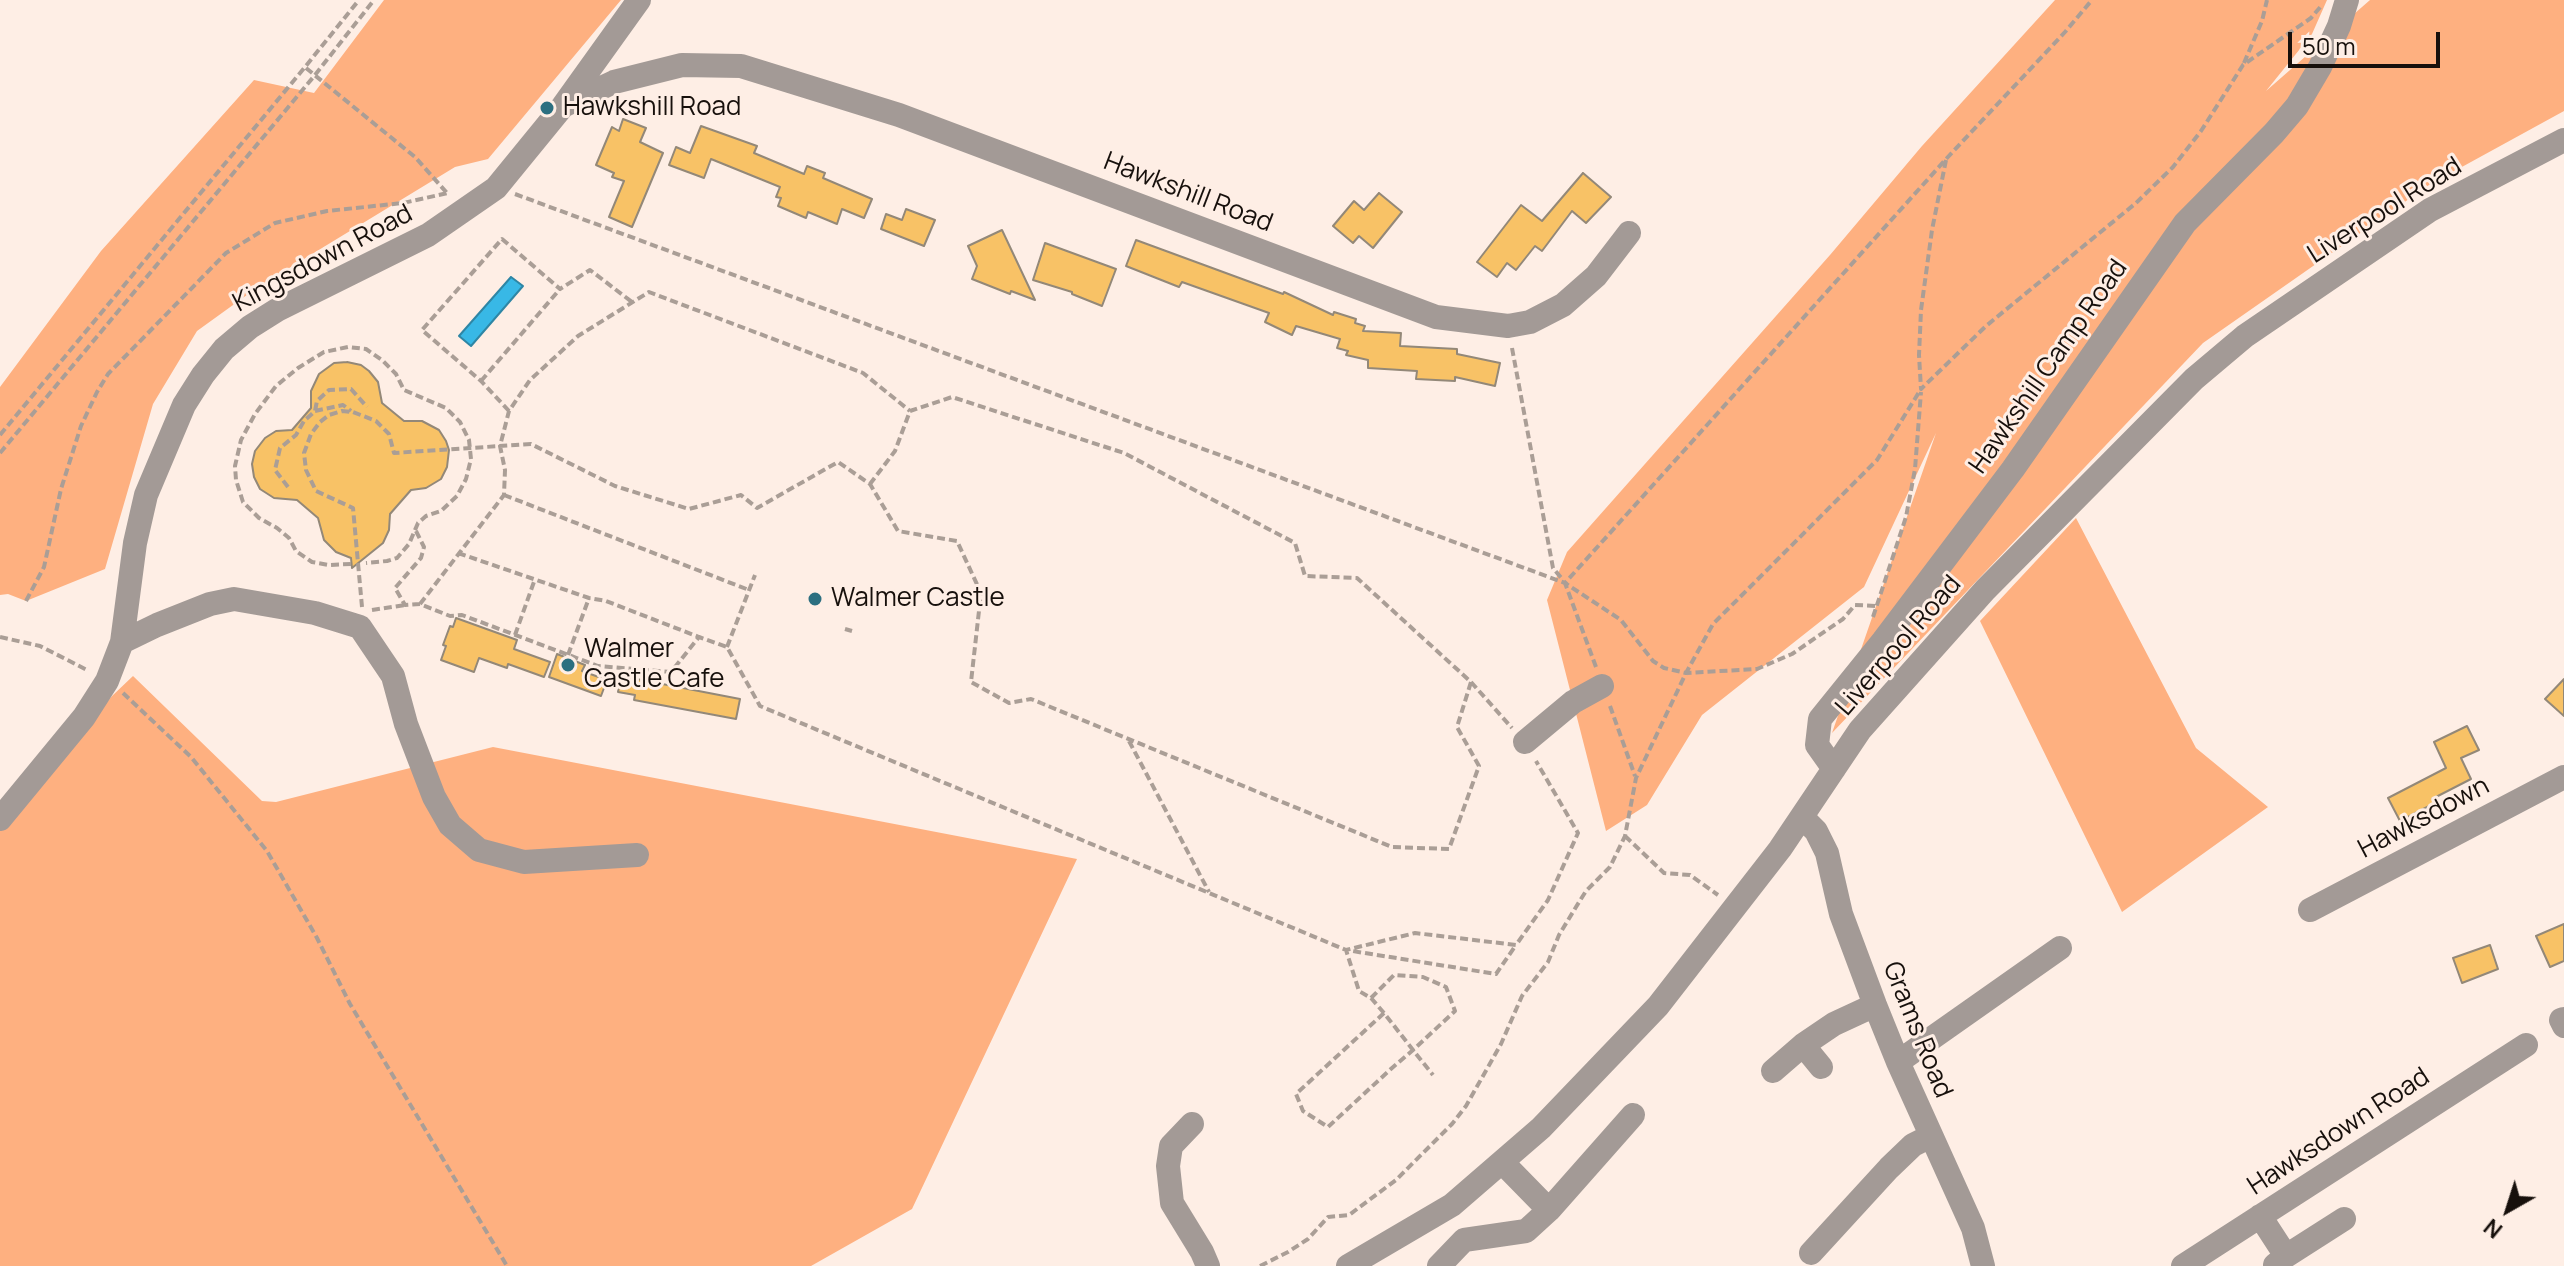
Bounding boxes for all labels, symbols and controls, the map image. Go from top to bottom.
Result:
scale bar [2292,16,2444,66]
text: 50 m [2302,29,2356,62]
place label: Hawkshill Road [563,92,741,124]
marker: Hawkshill Road [538,99,556,117]
street label: Hawkshill Road [1099,146,1277,240]
street label: Liverpool Road [2302,151,2468,271]
street label: Kingsdown Road [228,199,418,319]
street label: Hawkshill Camp Road [1963,254,2135,480]
street label: Liverpool Road [1830,569,1968,723]
place label: Walmer Castle [831,583,1005,615]
marker: Walmer Castle [806,590,824,608]
place label: Walmer Castle Cafe [584,634,725,696]
marker: Walmer Castle Cafe [559,656,577,674]
street label: Hawksdown [2353,771,2495,865]
street label: Grams Road [1876,957,1958,1103]
street label: Hawksdown Road [2242,1062,2436,1202]
north arrow [2468,1170,2548,1250]
text: N [2477,1212,2508,1245]

